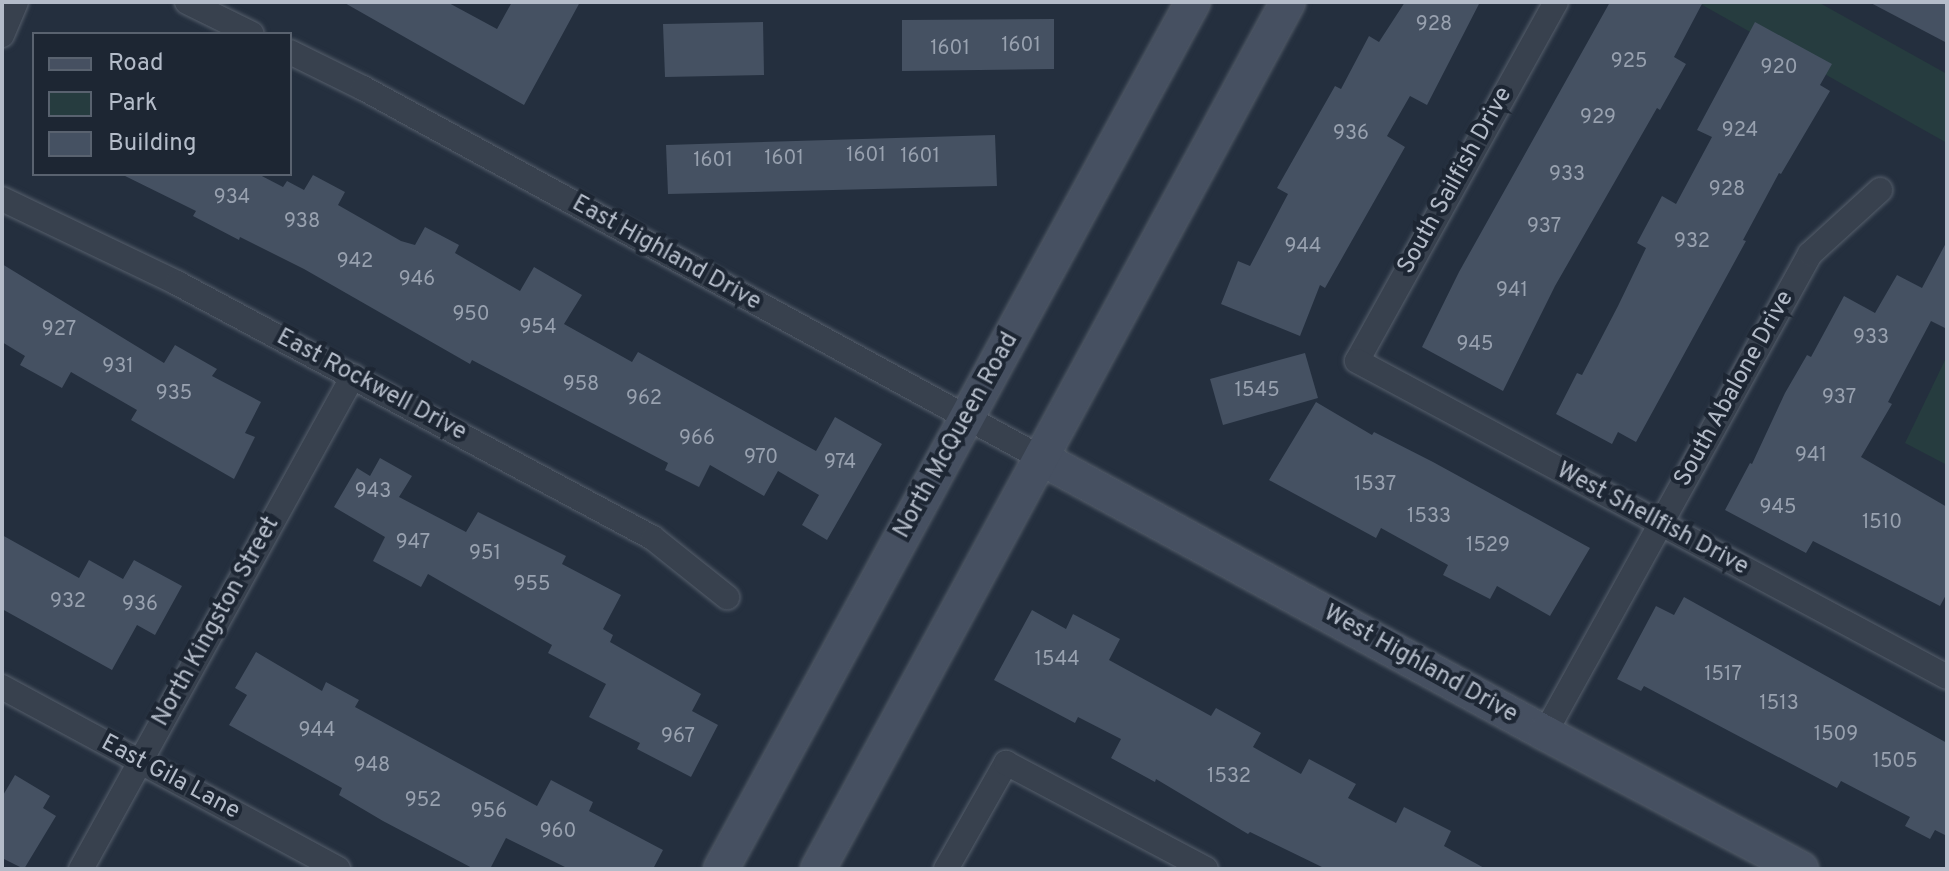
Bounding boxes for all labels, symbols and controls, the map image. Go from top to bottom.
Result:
house number: 928 [1416,13,1452,37]
legend [32,32,292,176]
house number: 1601 [1001,34,1041,58]
house number: 1601 [930,37,970,61]
text: Road [108,49,164,79]
house number: 925 [1611,50,1647,74]
house number: 920 [1760,56,1798,80]
street label: South Sailfish Drive [1393,82,1519,280]
text: Park [108,89,158,119]
house number: 929 [1580,106,1616,130]
house number: 924 [1722,119,1758,143]
house number: 936 [1333,122,1369,146]
text: Building [108,129,197,159]
house number: 1601 [846,144,886,168]
house number: 1601 [900,145,940,169]
house number: 1601 [764,147,804,171]
house number: 1601 [693,149,733,173]
house number: 933 [1549,163,1585,187]
house number: 928 [1709,178,1745,202]
house number: 934 [214,186,250,210]
street label: East Highland Drive [566,190,766,318]
house number: 938 [284,210,320,234]
house number: 937 [1527,215,1561,239]
house number: 932 [1674,230,1710,254]
house number: 944 [1285,235,1321,259]
house number: 942 [337,250,373,274]
house number: 946 [399,268,435,292]
house number: 941 [1496,279,1528,303]
street label: South Abalone Drive [1669,286,1801,492]
house number: 950 [452,303,490,327]
house number: 954 [519,316,557,340]
house number: 927 [42,318,76,342]
street label: East Rockwell Drive [271,324,471,448]
house number: 933 [1853,326,1889,350]
street label: North McQueen Road [888,328,1026,544]
house number: 945 [1457,333,1493,357]
house number: 931 [102,355,134,379]
house number: 958 [563,373,599,397]
house number: 1545 [1234,379,1280,403]
house number: 935 [156,382,192,406]
house number: 937 [1822,386,1856,410]
house number: 962 [626,387,662,411]
house number: 966 [679,427,715,451]
house number: 941 [1795,444,1827,468]
house number: 970 [744,446,778,470]
house number: 974 [824,451,856,475]
street label: West Shellfish Drive [1551,457,1753,583]
house number: 1537 [1354,473,1396,497]
house number: 943 [355,480,391,504]
house number: 945 [1760,496,1796,520]
house number: 1533 [1407,505,1451,529]
house number: 1510 [1862,511,1902,535]
street label: North Kingston Street [147,512,287,732]
house number: 947 [396,531,430,555]
house number: 1529 [1466,534,1510,558]
house number: 951 [469,542,501,566]
house number: 955 [514,573,550,597]
house number: 932 [50,590,86,614]
house number: 936 [122,593,158,617]
street label: West Highland Drive [1318,600,1522,730]
house number: 1544 [1034,648,1080,672]
house number: 1517 [1704,663,1742,687]
house number: 1513 [1759,692,1799,716]
house number: 944 [299,719,335,743]
house number: 1509 [1814,723,1858,747]
house number: 967 [661,725,695,749]
street label: East Gila Lane [96,729,244,827]
house number: 1505 [1872,750,1918,774]
house number: 948 [354,754,390,778]
house number: 1532 [1207,765,1251,789]
house number: 952 [405,789,441,813]
house number: 956 [471,800,507,824]
house number: 960 [540,820,576,844]

